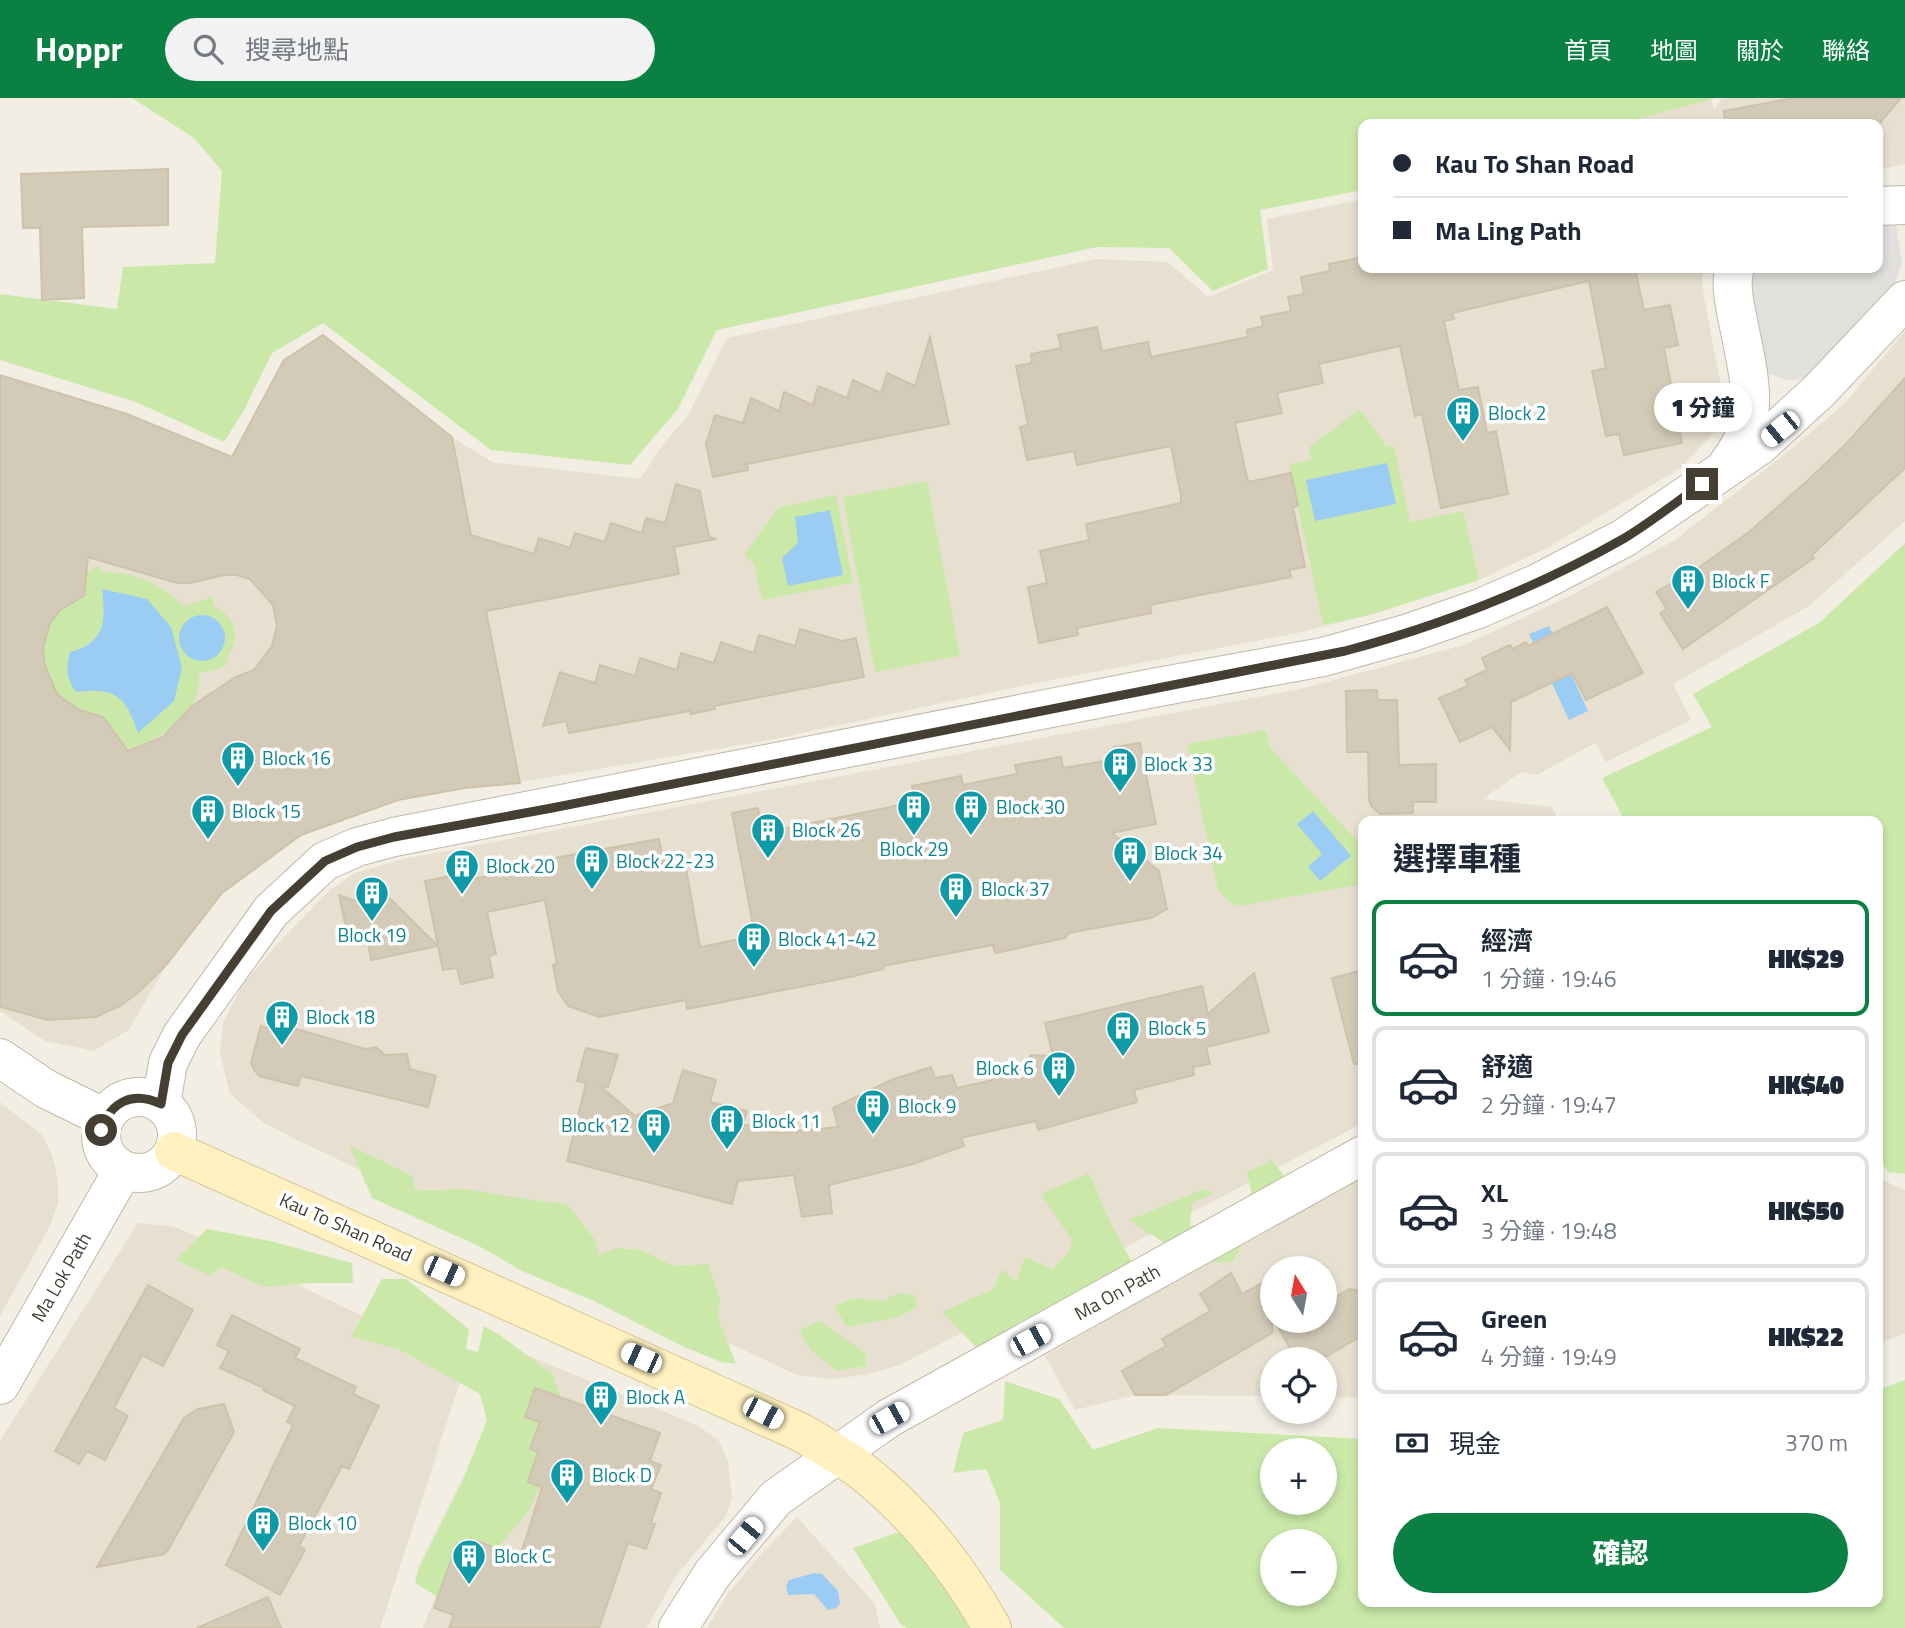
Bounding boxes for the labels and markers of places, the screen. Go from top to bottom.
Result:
building icon: Block 2 [1444,394,1482,443]
place label: Block 2 [1488,398,1546,427]
building icon: Block F [1669,562,1707,611]
place label: Block F [1712,566,1770,595]
building icon: Block 16 [219,739,257,788]
place label: Block 16 [262,743,331,772]
building icon: Block 33 [1101,745,1139,794]
place label: Block 33 [1144,749,1213,778]
building icon: Block 29 [895,788,933,837]
building icon: Block 30 [952,788,990,837]
building icon: Block 15 [189,792,227,841]
place label: Block 30 [996,792,1065,821]
place label: Block 15 [232,796,301,825]
building icon: Block 26 [749,811,787,860]
place label: Block 26 [792,815,861,844]
place label: Block 29 [880,834,948,863]
building icon: Block 34 [1111,834,1149,883]
place label: Block 34 [1154,838,1223,867]
building icon: Block 22-23 [573,842,611,891]
place label: Block 22-23 [616,846,715,875]
building icon: Block 20 [443,847,481,896]
place label: Block 20 [486,851,555,880]
building icon: Block 37 [937,870,975,919]
building icon: Block 19 [353,874,391,923]
place label: Block 37 [981,874,1050,903]
place label: Block 19 [338,920,406,949]
building icon: Block 41-42 [735,920,773,969]
place label: Block 41-42 [778,924,877,953]
building icon: Block 18 [263,998,301,1047]
place label: Block 18 [306,1002,375,1031]
building icon: Block 5 [1104,1009,1142,1058]
place label: Block 5 [1148,1013,1206,1042]
building icon: Block 6 [1040,1049,1078,1098]
place label: Block 6 [976,1053,1034,1082]
building icon: Block 9 [854,1087,892,1136]
place label: Block 9 [898,1091,956,1120]
building icon: Block 11 [708,1102,746,1151]
building icon: Block 12 [635,1106,673,1155]
place label: Block 11 [752,1106,821,1135]
place label: Block 12 [561,1110,630,1139]
building icon: Block A [582,1378,620,1427]
place label: Block A [626,1382,685,1411]
building icon: Block D [548,1456,586,1505]
place label: Block D [592,1460,652,1489]
building icon: Block 10 [244,1504,282,1553]
place label: Block 10 [288,1508,357,1537]
building icon: Block C [450,1537,488,1586]
place label: Block C [494,1541,552,1570]

